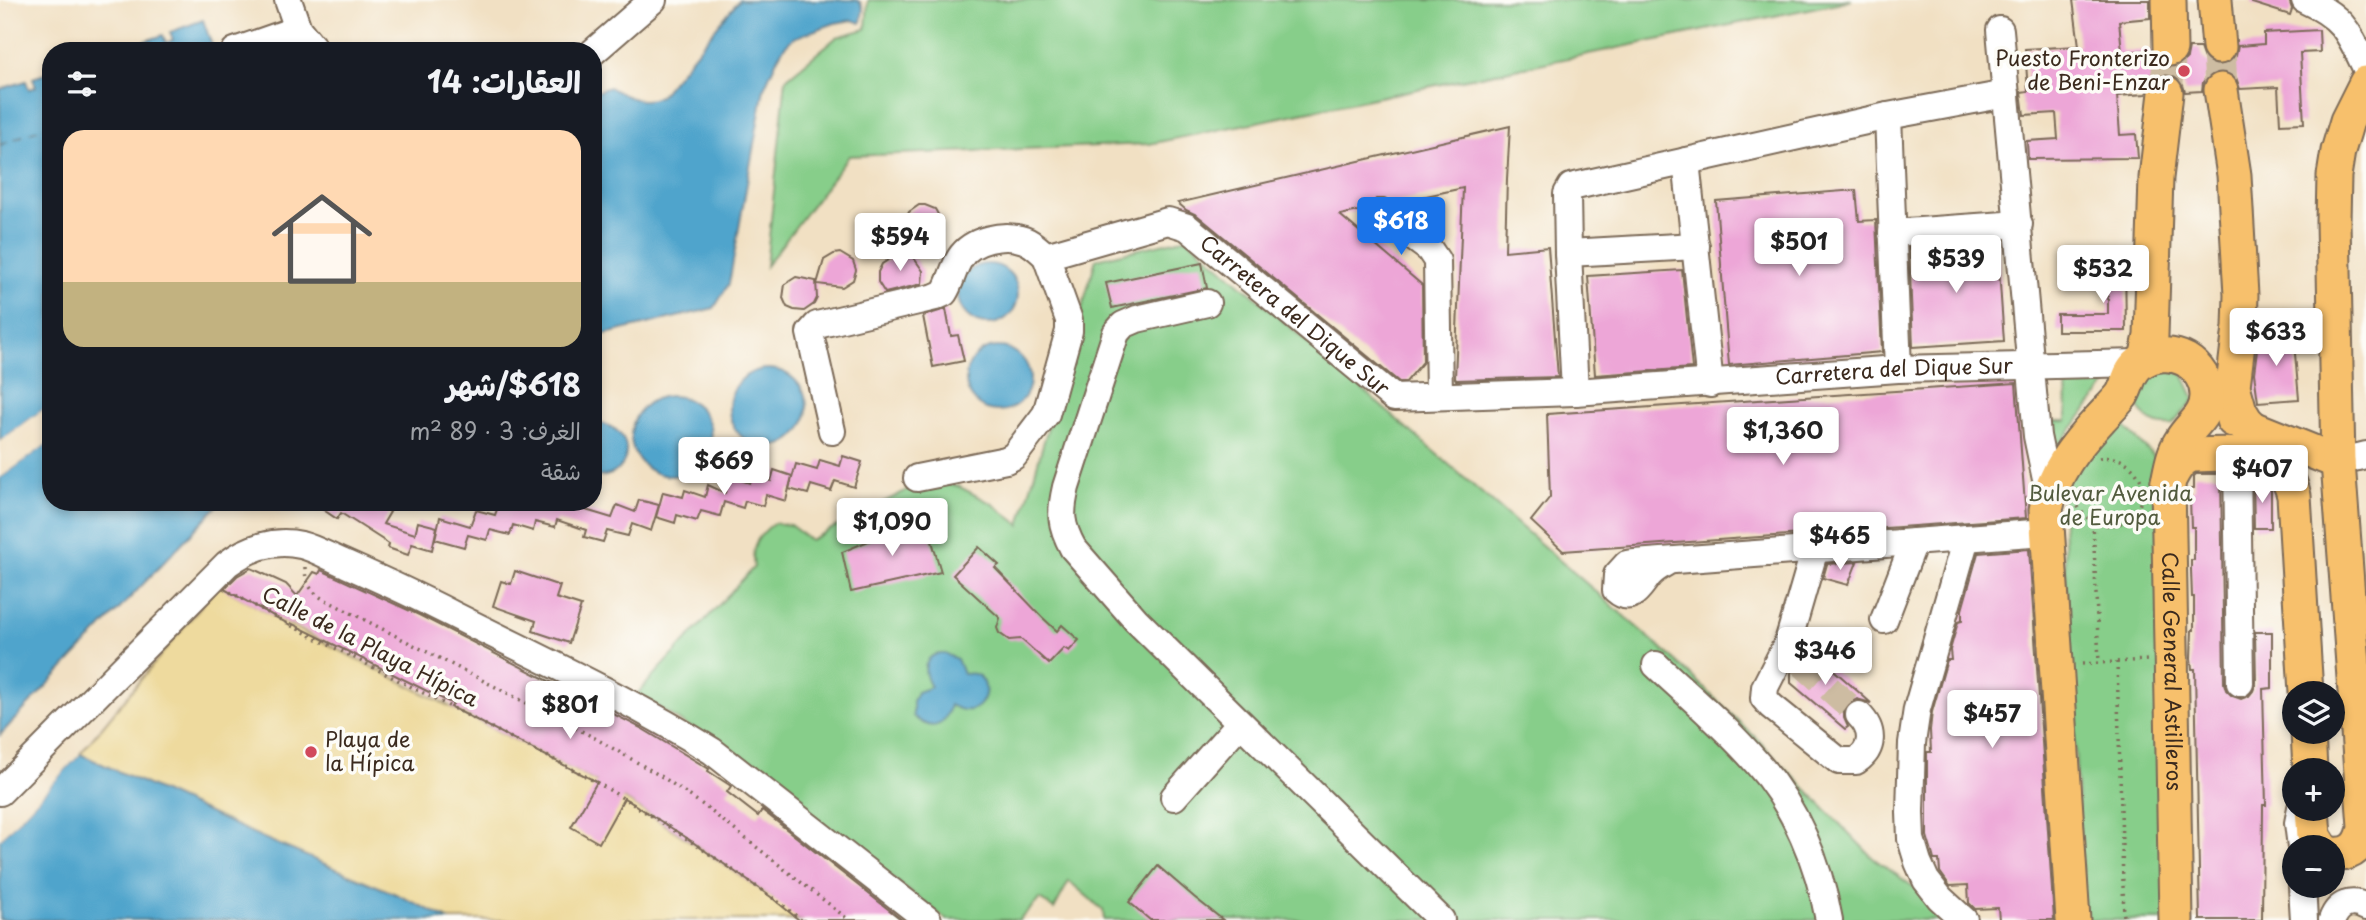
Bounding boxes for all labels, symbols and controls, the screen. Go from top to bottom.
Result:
place label: Puesto Fronterizo de Beni-Enzar [1995,41,2171,97]
text: العقارات: 14 [427,58,581,103]
marker: Puesto Fronterizo de Beni-Enzar [2176,63,2192,79]
icon: filters [63,65,101,103]
icon: home [259,176,385,302]
pin: $618 [1360,198,1442,257]
text: $618 [1373,202,1429,237]
pin: $594 [859,214,941,273]
text: $594 [871,218,929,253]
pin: $501 [1758,218,1840,278]
text: $501 [1770,223,1828,258]
street label: Carretera del Dique Sur [1194,226,1398,402]
pin: $539 [1915,236,1997,295]
text: $539 [1927,240,1985,275]
pin: $532 [2062,246,2144,305]
text: $532 [2073,250,2133,285]
pin: $633 [2235,308,2317,368]
text: $633 [2246,313,2306,348]
street label: Carretera del Dique Sur [1774,348,2013,392]
text: $618/شهر [446,361,581,406]
pin: $1,360 [1726,407,1840,467]
text: $1,360 [1743,412,1823,447]
text: الغرف: 3 · 89 m² [409,413,581,448]
pin: $669 [683,438,765,497]
text: $669 [694,442,754,477]
pin: $407 [2221,446,2303,505]
text: $407 [2232,450,2292,485]
text: شقة [541,453,581,488]
park label: Bulevar Avenida de Europa [2028,476,2193,532]
pin: $1,090 [835,498,949,558]
text: $1,090 [853,503,931,538]
pin: $465 [1799,512,1881,572]
text: $465 [1809,517,1871,552]
street label: Calle General Astilleros [2155,552,2192,791]
street label: Calle de la Playa Hípica [257,577,485,714]
pin: $346 [1784,628,1866,687]
text: $346 [1794,632,1856,667]
map controls [2282,681,2345,898]
button: layers [2282,681,2345,744]
pin: $801 [529,682,611,741]
text: $801 [541,686,599,721]
pin: $457 [1951,690,2033,750]
text: $457 [1963,695,2021,730]
place label: Playa de la Hípica [325,722,415,778]
marker: Playa de la Hípica [303,744,319,760]
button: + [2282,758,2345,821]
button: − [2282,835,2345,898]

